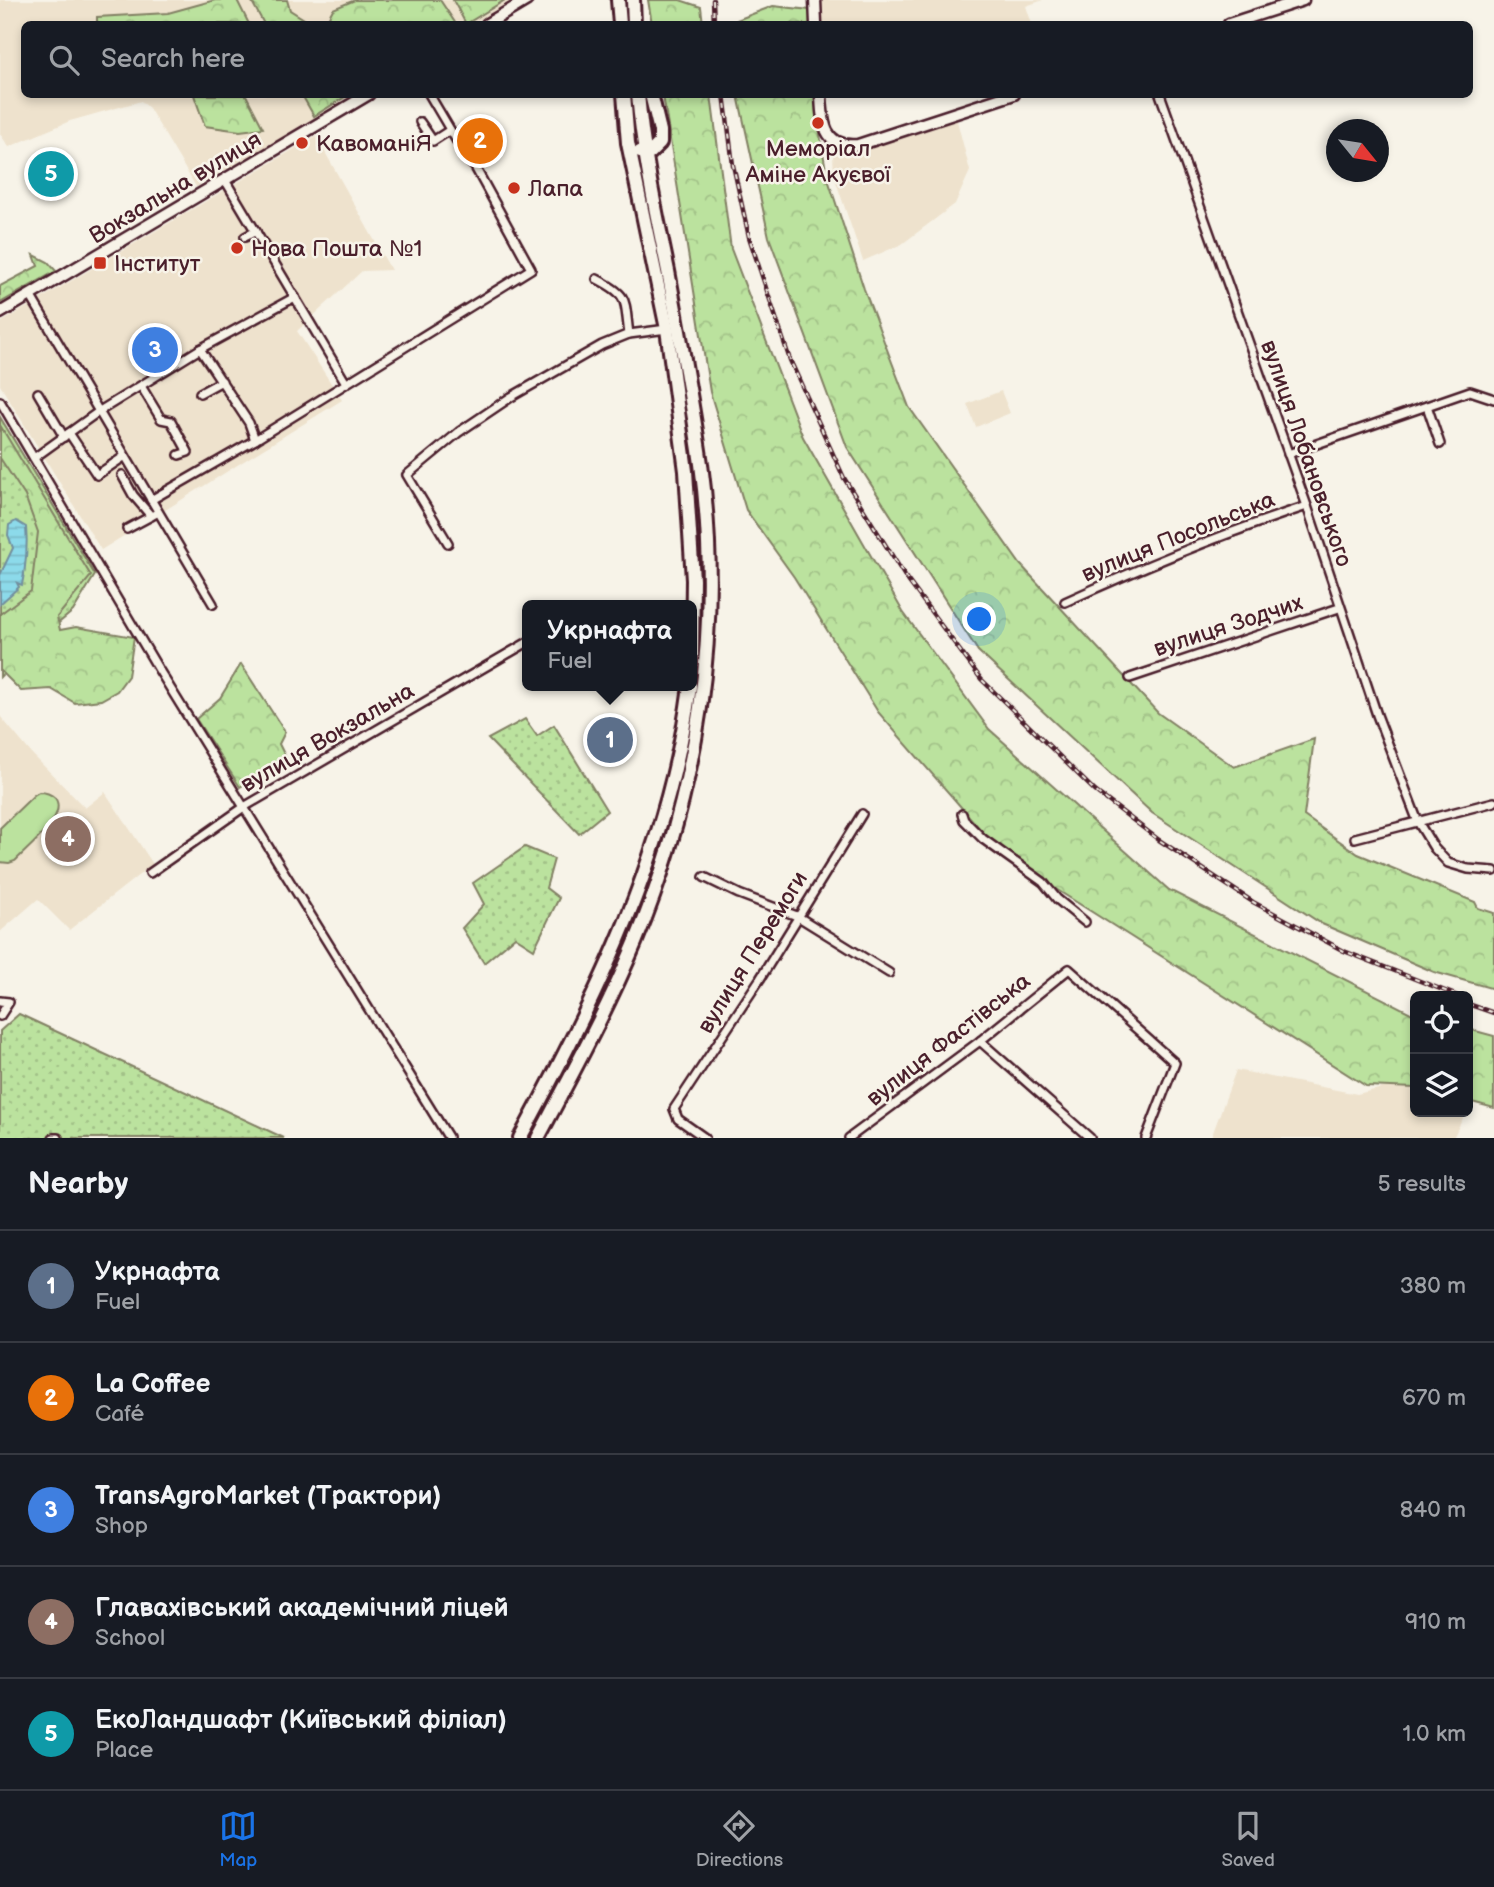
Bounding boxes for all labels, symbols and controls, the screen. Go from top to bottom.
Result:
search box [21,21,1473,98]
icon: search [45,41,83,79]
text: Search here [101,44,245,75]
pin: 2 [457,115,503,167]
marker: Меморіал Аміне Акуєвої [810,115,826,131]
north arrow [1326,119,1389,182]
street label: Вокзальна вулиця [84,125,267,250]
place label: КавоманіЯ [316,130,432,158]
marker: КавоманіЯ [294,135,310,151]
place label: Меморіал Аміне Акуєвої [744,135,891,189]
pin: 5 [28,148,74,200]
place label: Лапа [527,175,584,203]
marker: Лапа [506,180,522,196]
place label: Нова Пошта №1 [251,235,422,263]
marker: Нова Пошта №1 [229,240,245,256]
place label: Інститут [114,250,201,278]
marker: Інститут [92,255,108,271]
pin: 3 [132,324,178,376]
street label: вулиця Лобановського [1254,336,1358,570]
street label: вулиця Посольська [1078,485,1279,588]
street label: вулиця Зодчих [1150,589,1306,663]
popup [522,600,697,691]
your location [962,602,996,636]
text: Укрнафта [547,616,672,647]
text: Fuel [547,647,592,675]
street label: вулиця Вокзальна [236,677,420,799]
pin: 1 [587,714,633,766]
pin: 4 [45,813,91,865]
street label: вулиця Перемоги [692,866,814,1039]
street label: вулиця Фастівська [861,967,1036,1112]
map controls [1410,991,1473,1117]
button: locate [1410,991,1473,1054]
button: layers [1410,1054,1473,1117]
text: Nearby [28,1166,128,1202]
text: 5 results [1378,1170,1466,1198]
text: Укрнафта [95,1257,220,1288]
text: 1 [46,1272,56,1300]
text: 380 m [1400,1272,1466,1300]
text: Fuel [95,1288,140,1316]
text: La Coffee [95,1369,211,1400]
text: 2 [44,1384,58,1412]
text: 670 m [1402,1384,1466,1412]
text: Café [95,1400,144,1428]
text: TransAgroMarket (Трактори) [95,1481,441,1512]
text: 3 [44,1496,58,1524]
text: 840 m [1400,1496,1466,1524]
text: Shop [95,1512,148,1540]
text: Главахівський академічний ліцей [95,1593,508,1624]
text: 4 [44,1608,58,1636]
text: 910 m [1405,1608,1466,1636]
text: School [95,1624,165,1652]
text: ЕкоЛандшафт (Київський філіал) [95,1705,507,1736]
text: 5 [44,1720,58,1748]
text: 1.0 km [1403,1720,1466,1748]
text: Place [95,1736,153,1764]
tab: Map [219,1807,257,1872]
tab: Directions [696,1807,783,1872]
tab: Saved [1221,1807,1275,1872]

